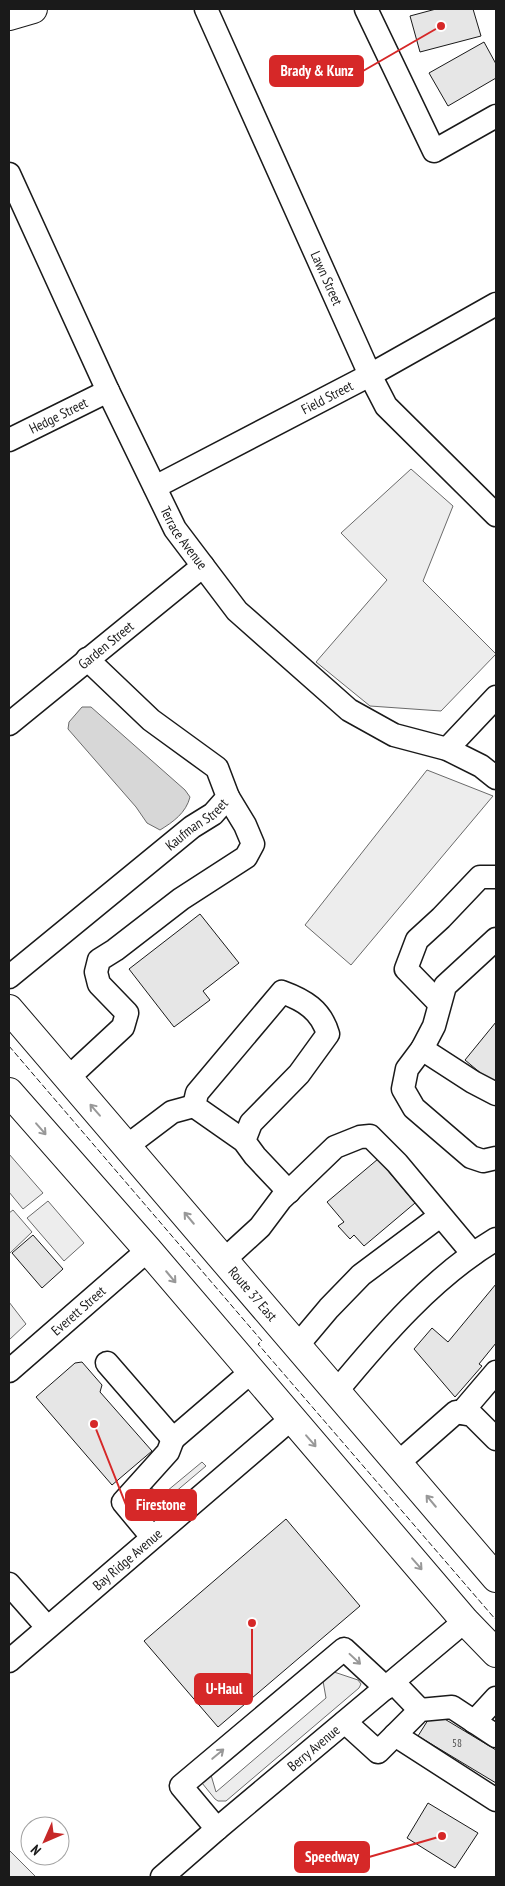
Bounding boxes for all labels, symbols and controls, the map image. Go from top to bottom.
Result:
callout: Brady & Kunz [270,56,363,86]
text: Brady & Kunz [280,61,354,80]
street label: Lawn Street [307,248,347,308]
street label: Field Street [298,376,356,418]
street label: Hedge Street [26,393,91,438]
street label: Terrace Avenue [156,503,211,573]
street label: Garden Street [75,617,137,673]
street label: Kaufman Street [162,794,232,854]
one-way arrow [90,1103,101,1116]
one-way arrow [35,1122,47,1135]
one-way arrow [183,1211,194,1224]
street label: Route 37 East [225,1263,281,1325]
one-way arrow [165,1271,177,1284]
street label: Everett Street [47,1282,110,1339]
one-way arrow [305,1434,316,1447]
callout: Firestone [126,1490,196,1520]
text: Firestone [136,1495,186,1514]
one-way arrow [425,1495,436,1508]
street label: Bay Ridge Avenue [89,1525,166,1594]
one-way arrow [411,1558,422,1571]
one-way arrow [349,1653,362,1665]
callout: U-Haul [195,1674,252,1704]
text: U-Haul [206,1679,243,1698]
street label: Berry Avenue [284,1721,344,1775]
house number: 58 [452,1736,462,1750]
one-way arrow [211,1749,224,1760]
north arrow [20,1816,70,1866]
text: N [27,1841,45,1859]
callout: Speedway [295,1842,369,1872]
text: Speedway [305,1847,360,1866]

